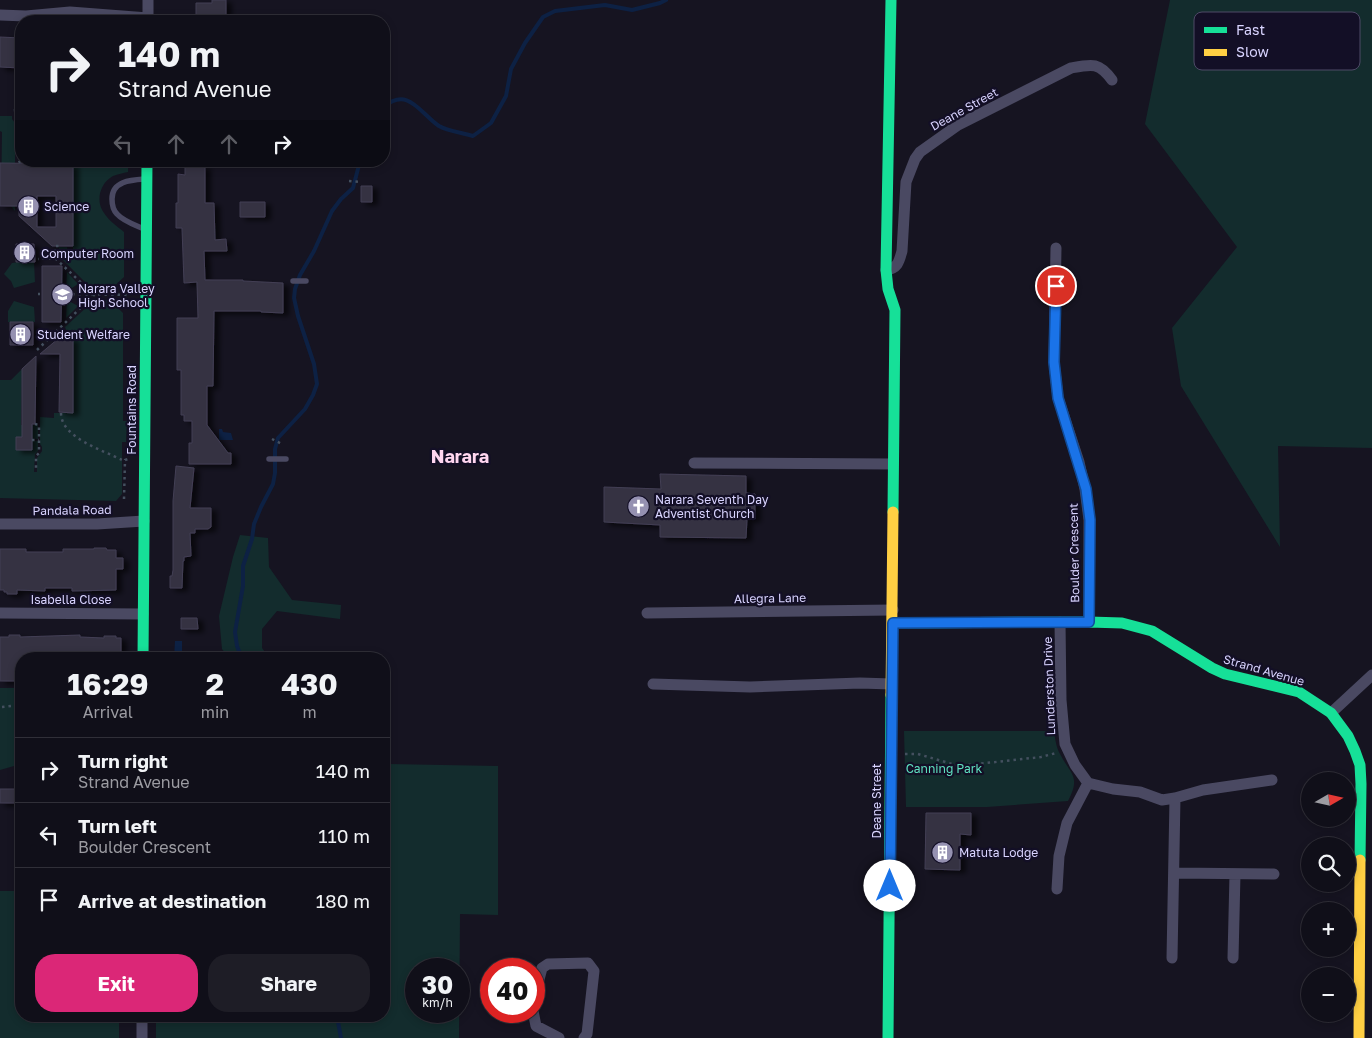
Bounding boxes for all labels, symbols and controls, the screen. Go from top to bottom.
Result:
legend [1194,12,1360,70]
text: Fast [1236,21,1265,38]
text: 140 m [118,33,220,75]
icon: right [35,35,100,100]
text: Slow [1236,43,1269,60]
text: Strand Avenue [118,75,271,102]
street label: Deane Street [928,84,1001,134]
icon: left [109,130,137,158]
icon: ahead [162,130,190,158]
icon: ahead [215,130,243,158]
icon: right [268,130,296,158]
building icon: Science [16,194,40,218]
place label: Science [44,199,89,214]
building icon: Computer Room [13,241,37,265]
place label: Computer Room [41,246,134,261]
pin [1035,265,1077,307]
icon: arrive [1042,272,1070,300]
place label: Narara Valley High School [78,281,155,310]
school or university icon: Narara Valley High School [50,283,74,307]
building icon: Student Welfare [9,322,33,346]
place label: Student Welfare [37,327,130,342]
street label: Fountains Road [124,365,139,455]
district label: Narara [431,445,489,467]
place label: Narara Seventh Day Adventist Church [655,492,769,521]
church icon: Narara Seventh Day Adventist Church [627,494,651,518]
street label: Pandala Road [32,502,112,518]
street label: Boulder Crescent [1066,503,1082,603]
street label: Allegra Lane [734,590,806,606]
street label: Isabella Close [30,592,112,607]
street label: Lunderston Drive [1040,636,1058,736]
street label: Strand Avenue [1222,651,1306,689]
text: 16:29 [67,666,149,702]
text: 2 [206,666,224,702]
text: 430 [281,666,338,702]
text: Arrival [83,702,133,722]
text: min [201,702,229,722]
text: m [302,702,317,722]
text: Turn right [78,749,168,772]
icon: right [35,756,63,784]
text: 140 m [316,759,370,782]
park label: Canning Park [906,761,983,776]
street label: Deane Street [869,763,884,839]
text: Strand Avenue [78,772,190,792]
north arrow [1301,772,1356,828]
map controls [1301,772,1356,1022]
text: Turn left [78,814,157,837]
icon: left [35,821,63,849]
text: 110 m [318,824,370,847]
text: Boulder Crescent [78,837,211,857]
button: search [1301,837,1356,892]
building icon: Matuta Lodge [931,840,955,864]
place label: Matuta Lodge [959,845,1038,860]
position arrow [863,859,915,911]
icon: arrive [35,886,63,914]
text: Arrive at destination [78,889,266,912]
text: 180 m [316,889,370,912]
button: + [1301,902,1356,957]
button: Exit [35,954,198,1012]
button: Share [208,954,370,1012]
speed limit sign: 40 [480,958,545,1023]
button: − [1301,967,1356,1022]
text: 30 [422,969,453,1000]
text: km/h [422,995,453,1010]

